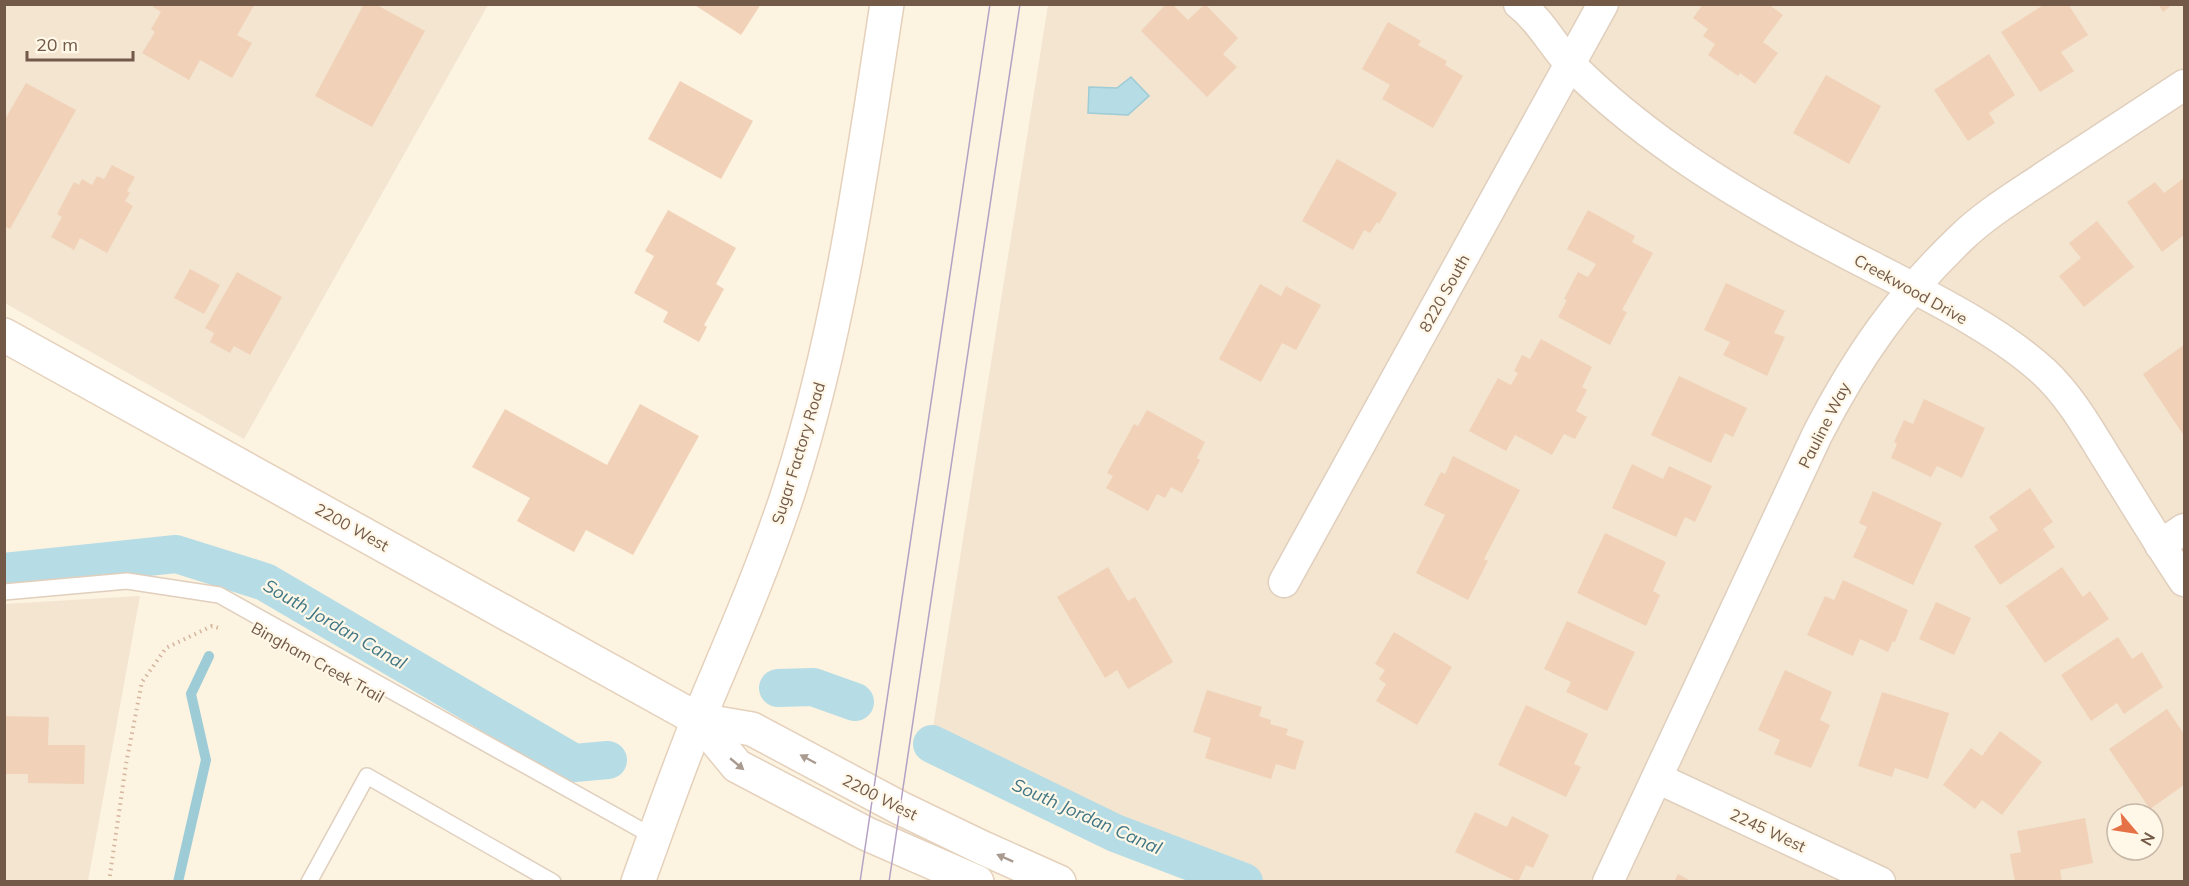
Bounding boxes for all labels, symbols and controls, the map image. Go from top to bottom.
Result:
scale bar [27,24,134,62]
text: 20 m [36,33,78,56]
street label: Creekwood Drive [1851,250,1971,328]
street label: 8220 South [1414,251,1474,335]
street label: Pauline Way [1794,378,1854,471]
street label: Sugar Factory Road [767,380,829,526]
street label: 2200 West [311,498,393,556]
water label: South Jordan Canal [259,574,411,675]
street label: Bingham Creek Trail [248,617,388,707]
one-way arrow [800,754,817,764]
one-way arrow [729,757,745,770]
street label: 2200 West [839,770,921,825]
water label: South Jordan Canal [1009,773,1166,860]
north arrow [2105,802,2165,862]
street label: 2245 West [1727,804,1810,856]
text: N [2136,829,2160,849]
one-way arrow [997,854,1014,863]

